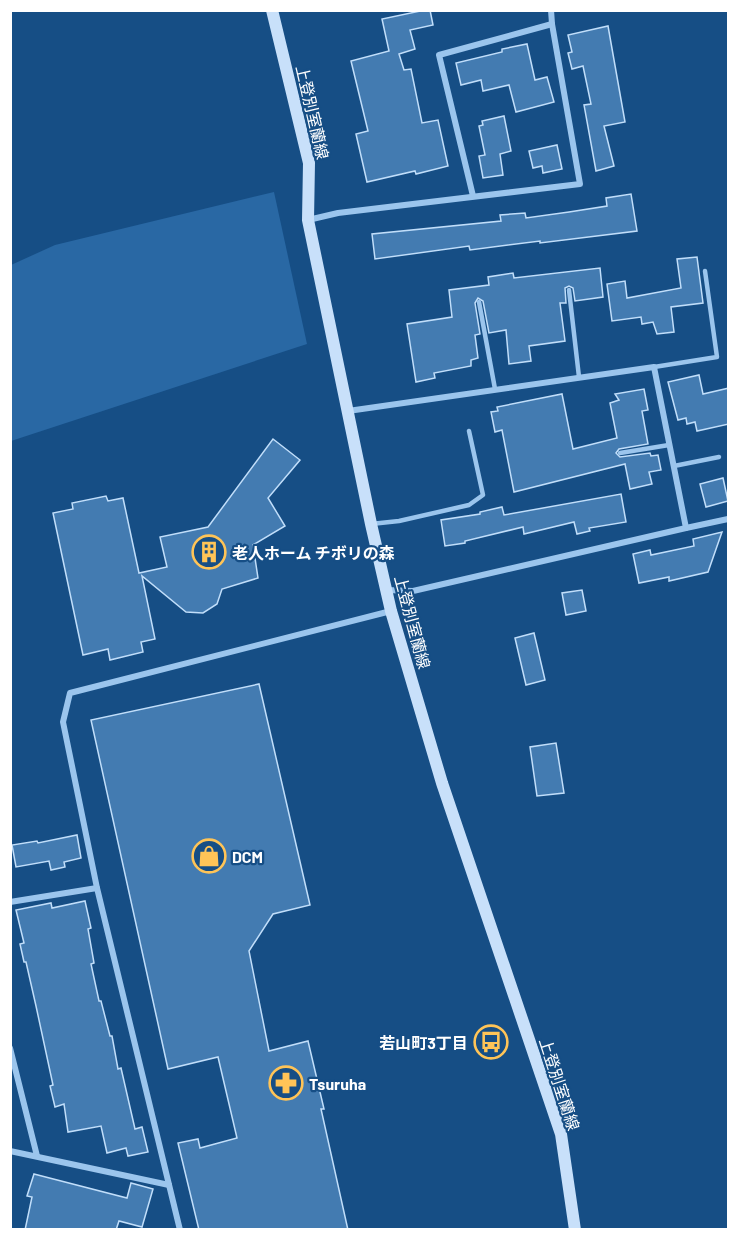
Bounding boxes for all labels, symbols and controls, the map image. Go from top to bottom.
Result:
street label: 上登別室蘭線 [293,63,333,161]
building icon: 老人ホーム チボリの森 [191,534,227,570]
place label: 老人ホーム チボリの森 [232,543,395,562]
street label: 上登別室蘭線 [391,573,435,671]
shop icon: DCM [191,838,227,874]
place label: DCM [232,847,263,866]
bus stop icon: 若山町3丁目 [473,1024,509,1060]
place label: 若山町3丁目 [379,1033,468,1052]
street label: 上登別室蘭線 [536,1035,584,1133]
pharmacy icon: Tsuruha [268,1065,304,1101]
place label: Tsuruha [309,1074,366,1093]

